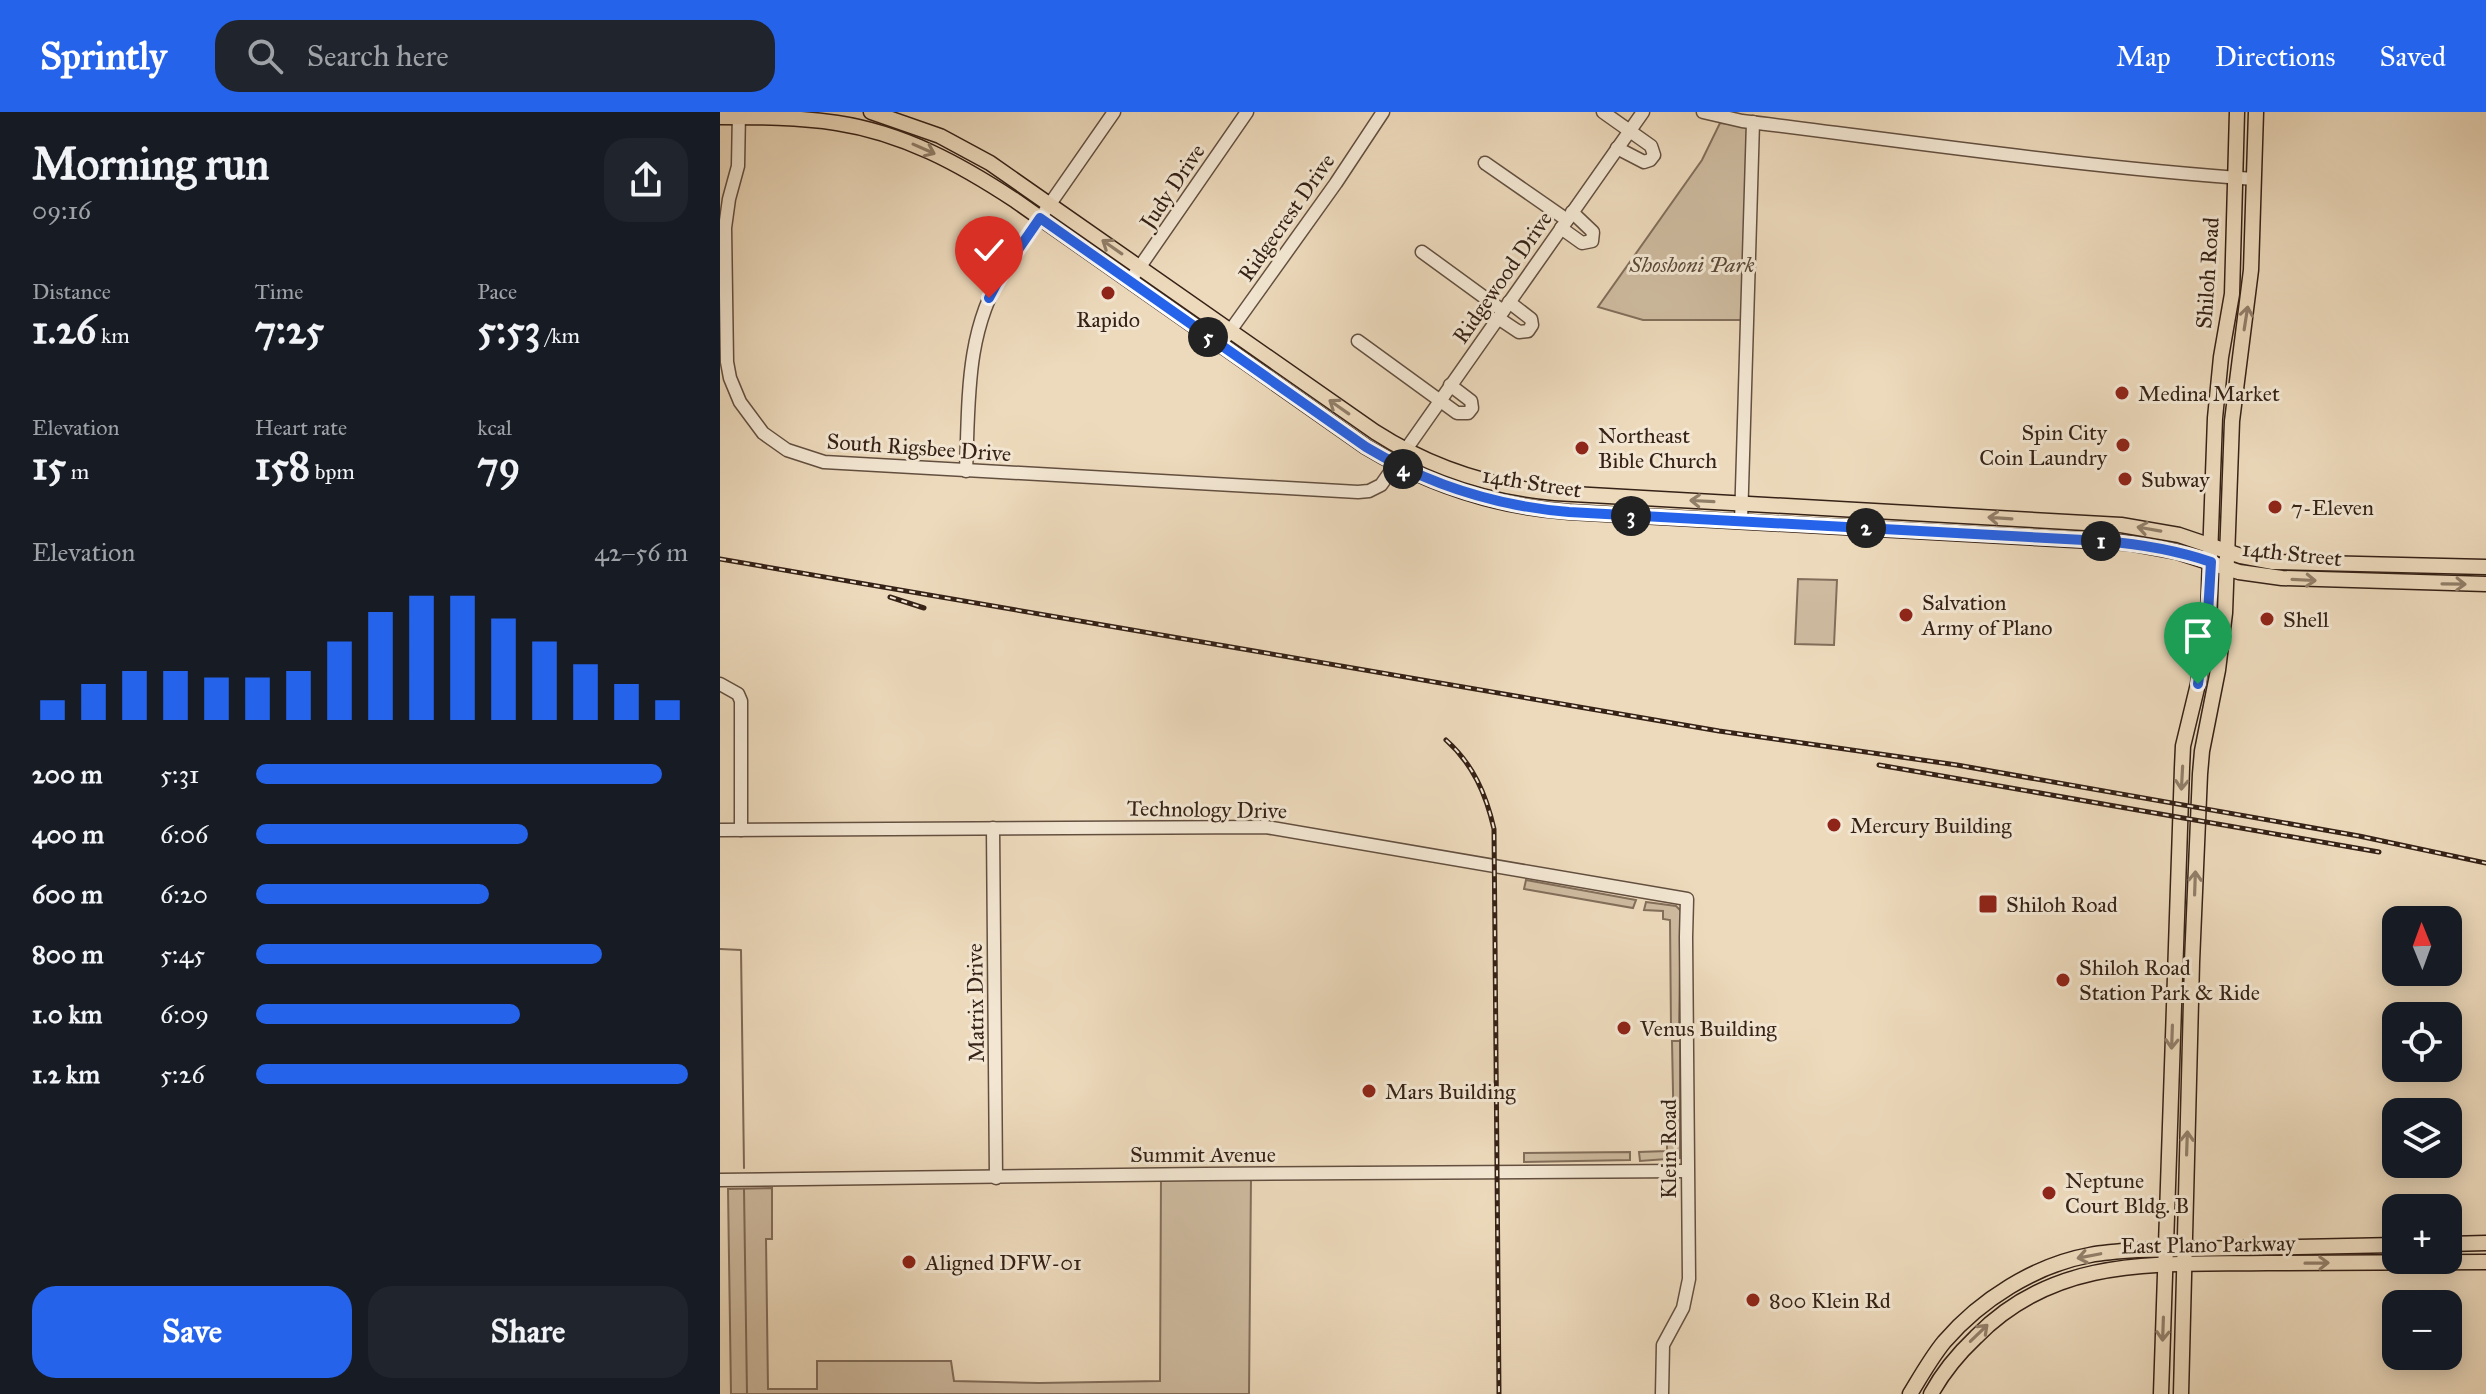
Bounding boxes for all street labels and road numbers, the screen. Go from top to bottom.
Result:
street label: Judy Drive [1133,139,1211,236]
street label: Ridgecrest Drive [1232,148,1340,286]
street label: Ridgewood Drive [1447,206,1558,349]
street label: Shiloh Road [2190,216,2225,330]
street label: South Rigsbee Drive [826,428,1012,467]
street label: 14th Street [1480,461,1584,504]
street label: 14th Street [2241,535,2343,572]
street label: Technology Drive [1127,795,1287,824]
street label: Matrix Drive [961,943,990,1063]
street label: Klein Road [1655,1099,1682,1199]
street label: Summit Avenue [1130,1141,1276,1168]
street label: East Plano Parkway [2120,1229,2296,1260]

